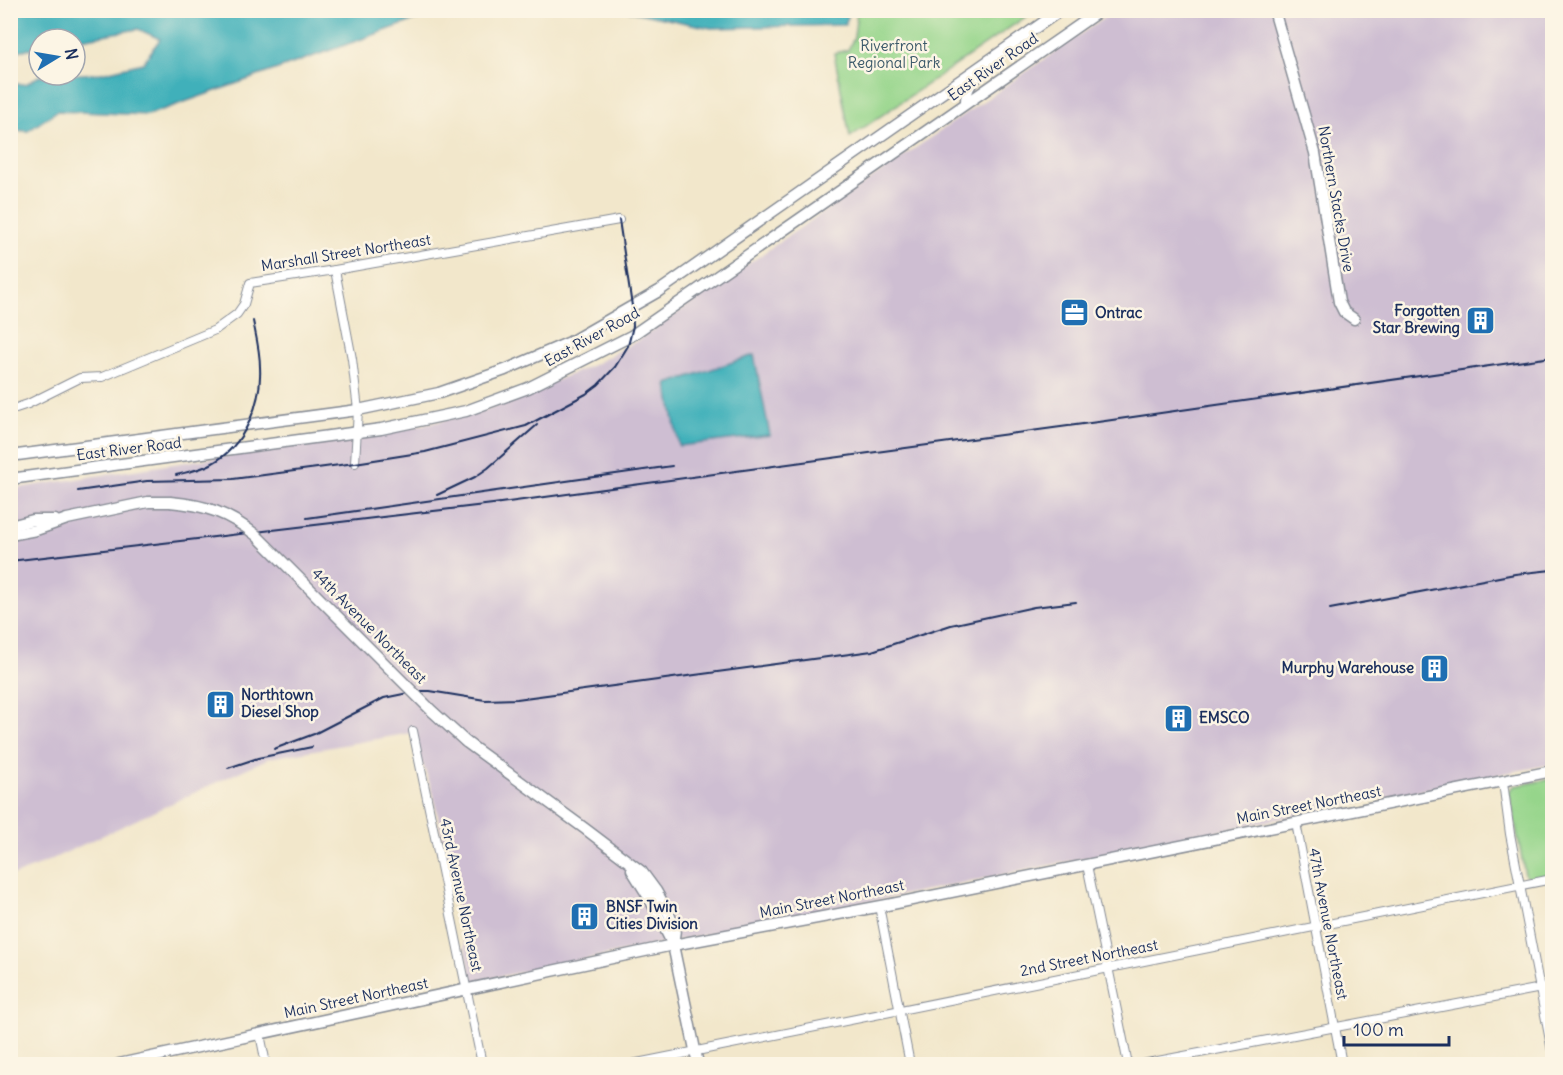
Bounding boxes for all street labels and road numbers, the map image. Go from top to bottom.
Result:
street label: East River Road [944,28,1042,105]
street label: Northern Stacks Drive [1314,125,1359,273]
street label: Marshall Street Northeast [260,230,432,275]
street label: East River Road [541,303,643,371]
street label: East River Road [75,433,183,464]
street label: 44th Avenue Northeast [308,564,431,687]
street label: Main Street Northeast [1235,781,1383,828]
street label: 43rd Avenue Northeast [436,816,487,973]
street label: 47th Avenue Northeast [1304,846,1353,1001]
street label: Main Street Northeast [758,875,906,922]
street label: 2nd Street Northeast [1018,935,1159,980]
street label: Main Street Northeast [282,973,430,1022]

